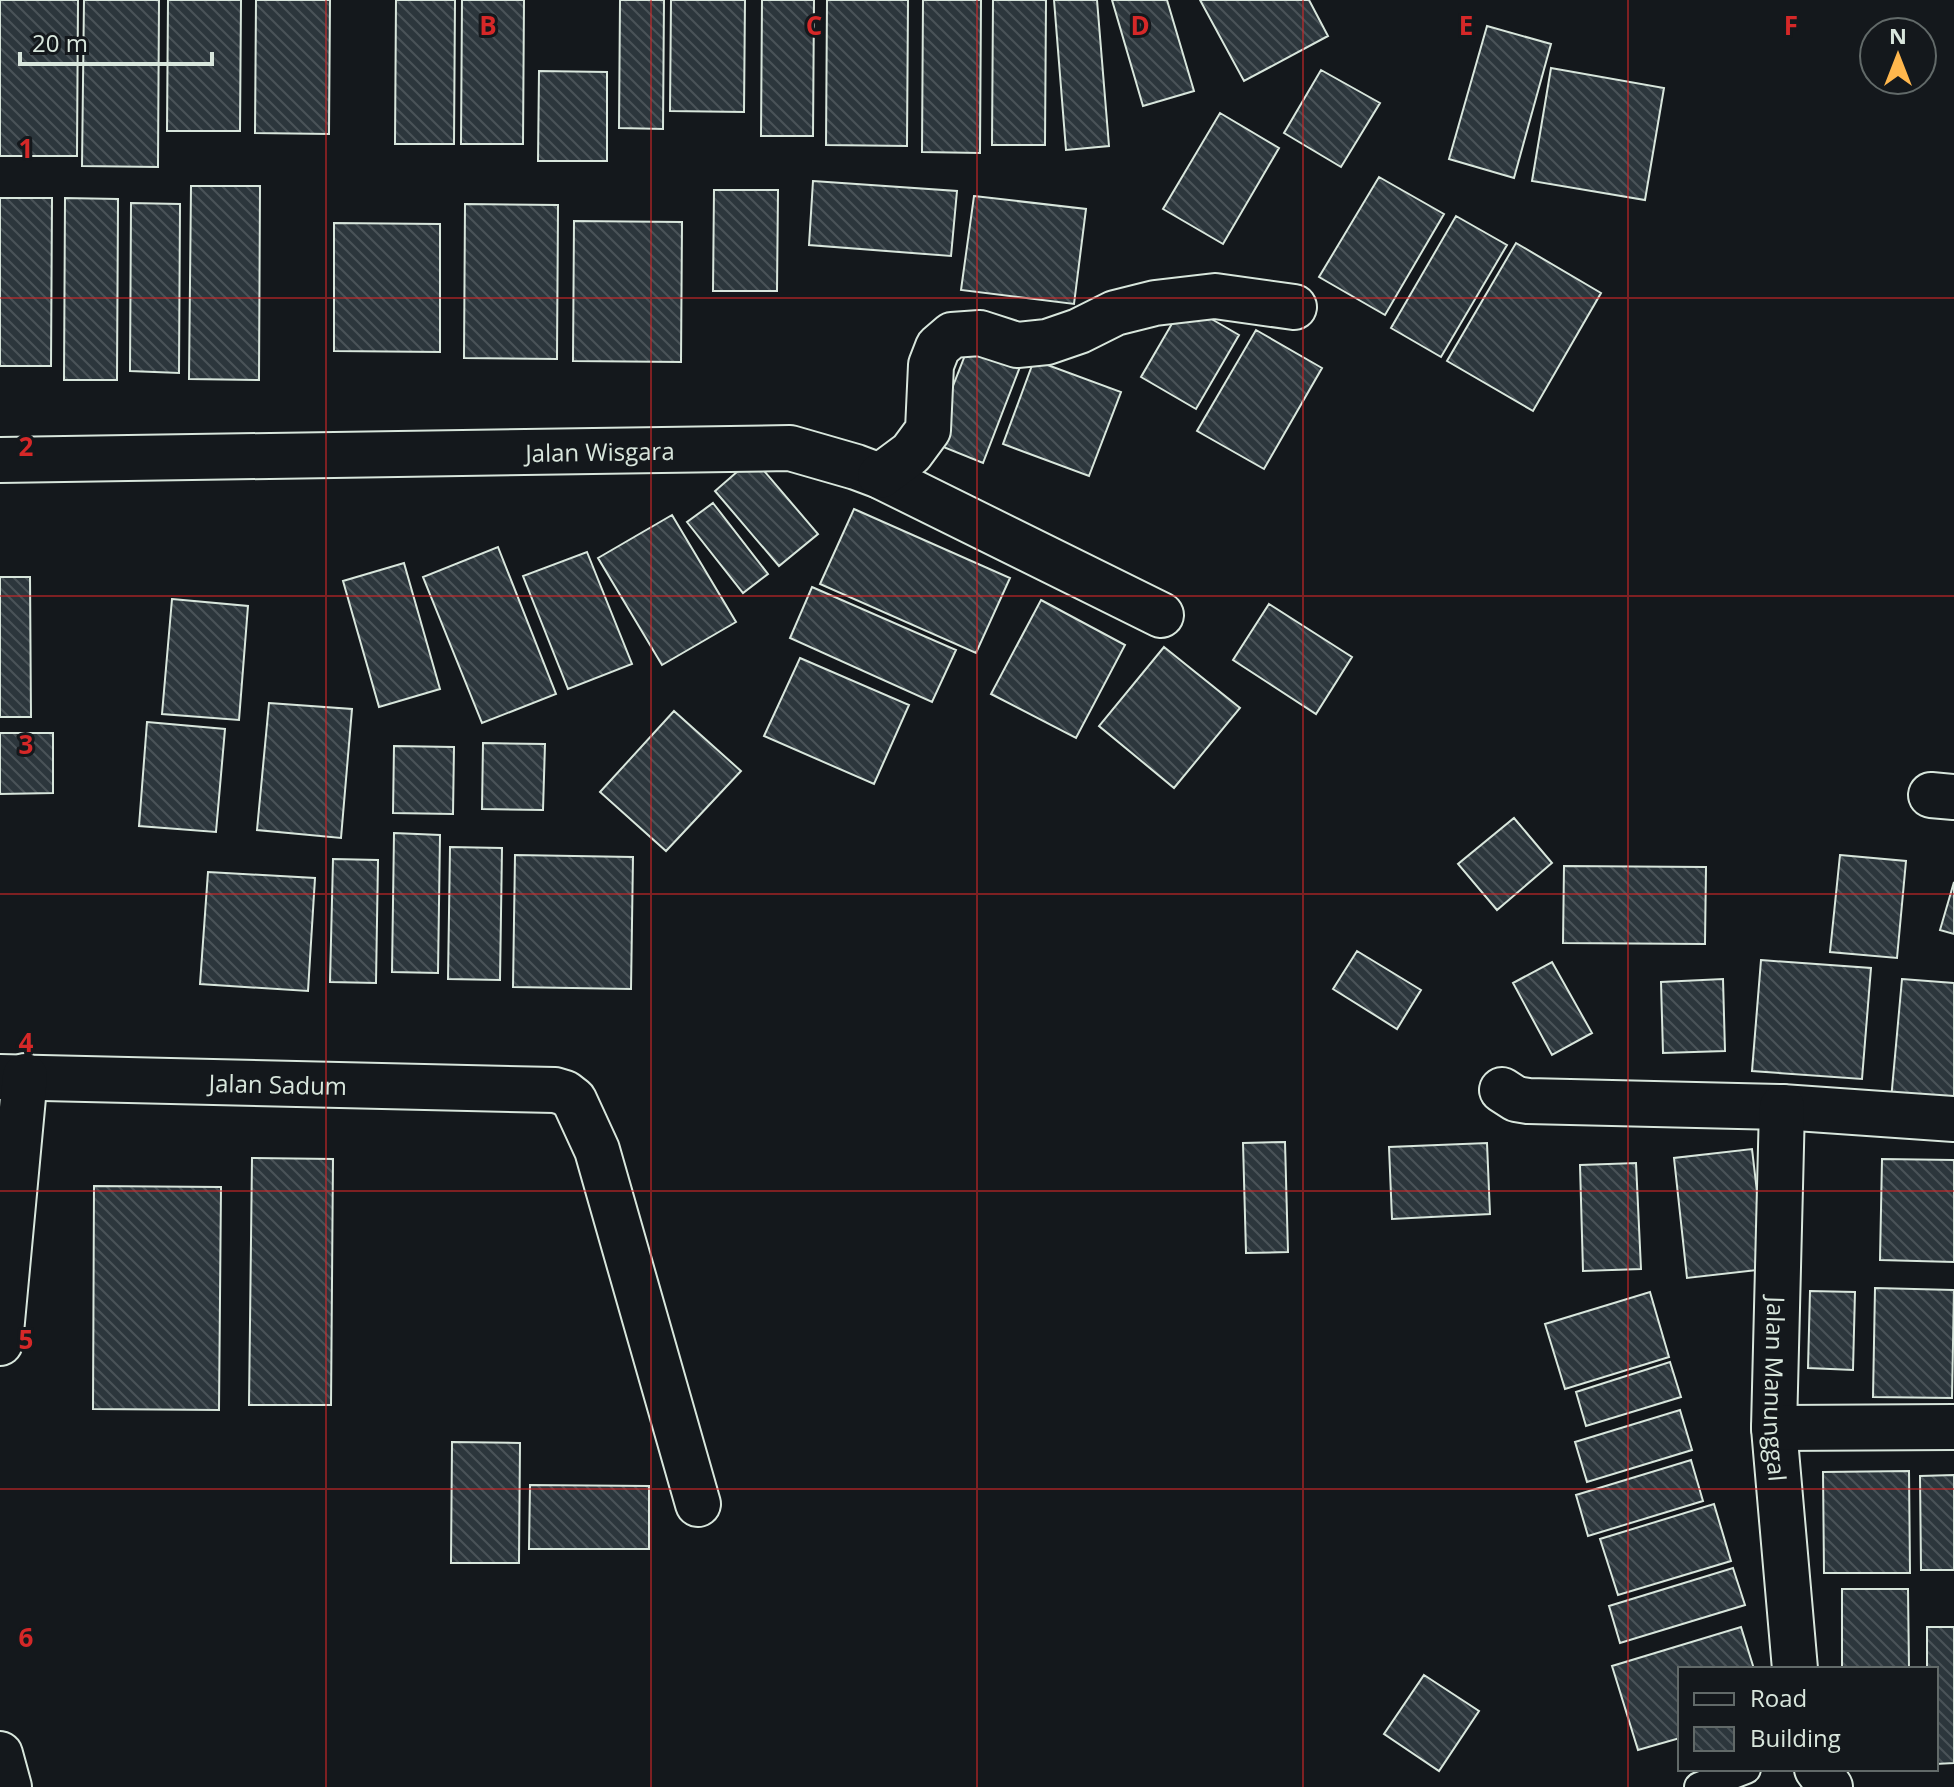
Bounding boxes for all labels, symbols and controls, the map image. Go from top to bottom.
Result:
text: B [479,7,497,43]
text: C [806,7,822,43]
text: D [1130,7,1150,43]
text: E [1459,7,1473,43]
text: F [1784,7,1798,43]
scale bar [20,16,212,66]
north arrow [1858,16,1938,96]
text: N [1889,20,1907,50]
text: 20 m [32,26,88,59]
text: 1 [19,130,33,166]
text: 2 [19,428,34,464]
street label: Jalan Wisgara [523,433,675,469]
text: 3 [19,726,33,762]
text: 4 [19,1024,34,1060]
street label: Jalan Sadum [206,1065,347,1102]
street label: Jalan Manunggal [1757,1294,1795,1482]
text: 5 [19,1321,33,1357]
text: 6 [19,1619,34,1655]
legend [1678,1667,1938,1771]
text: Road [1750,1681,1807,1714]
text: Building [1750,1721,1841,1754]

